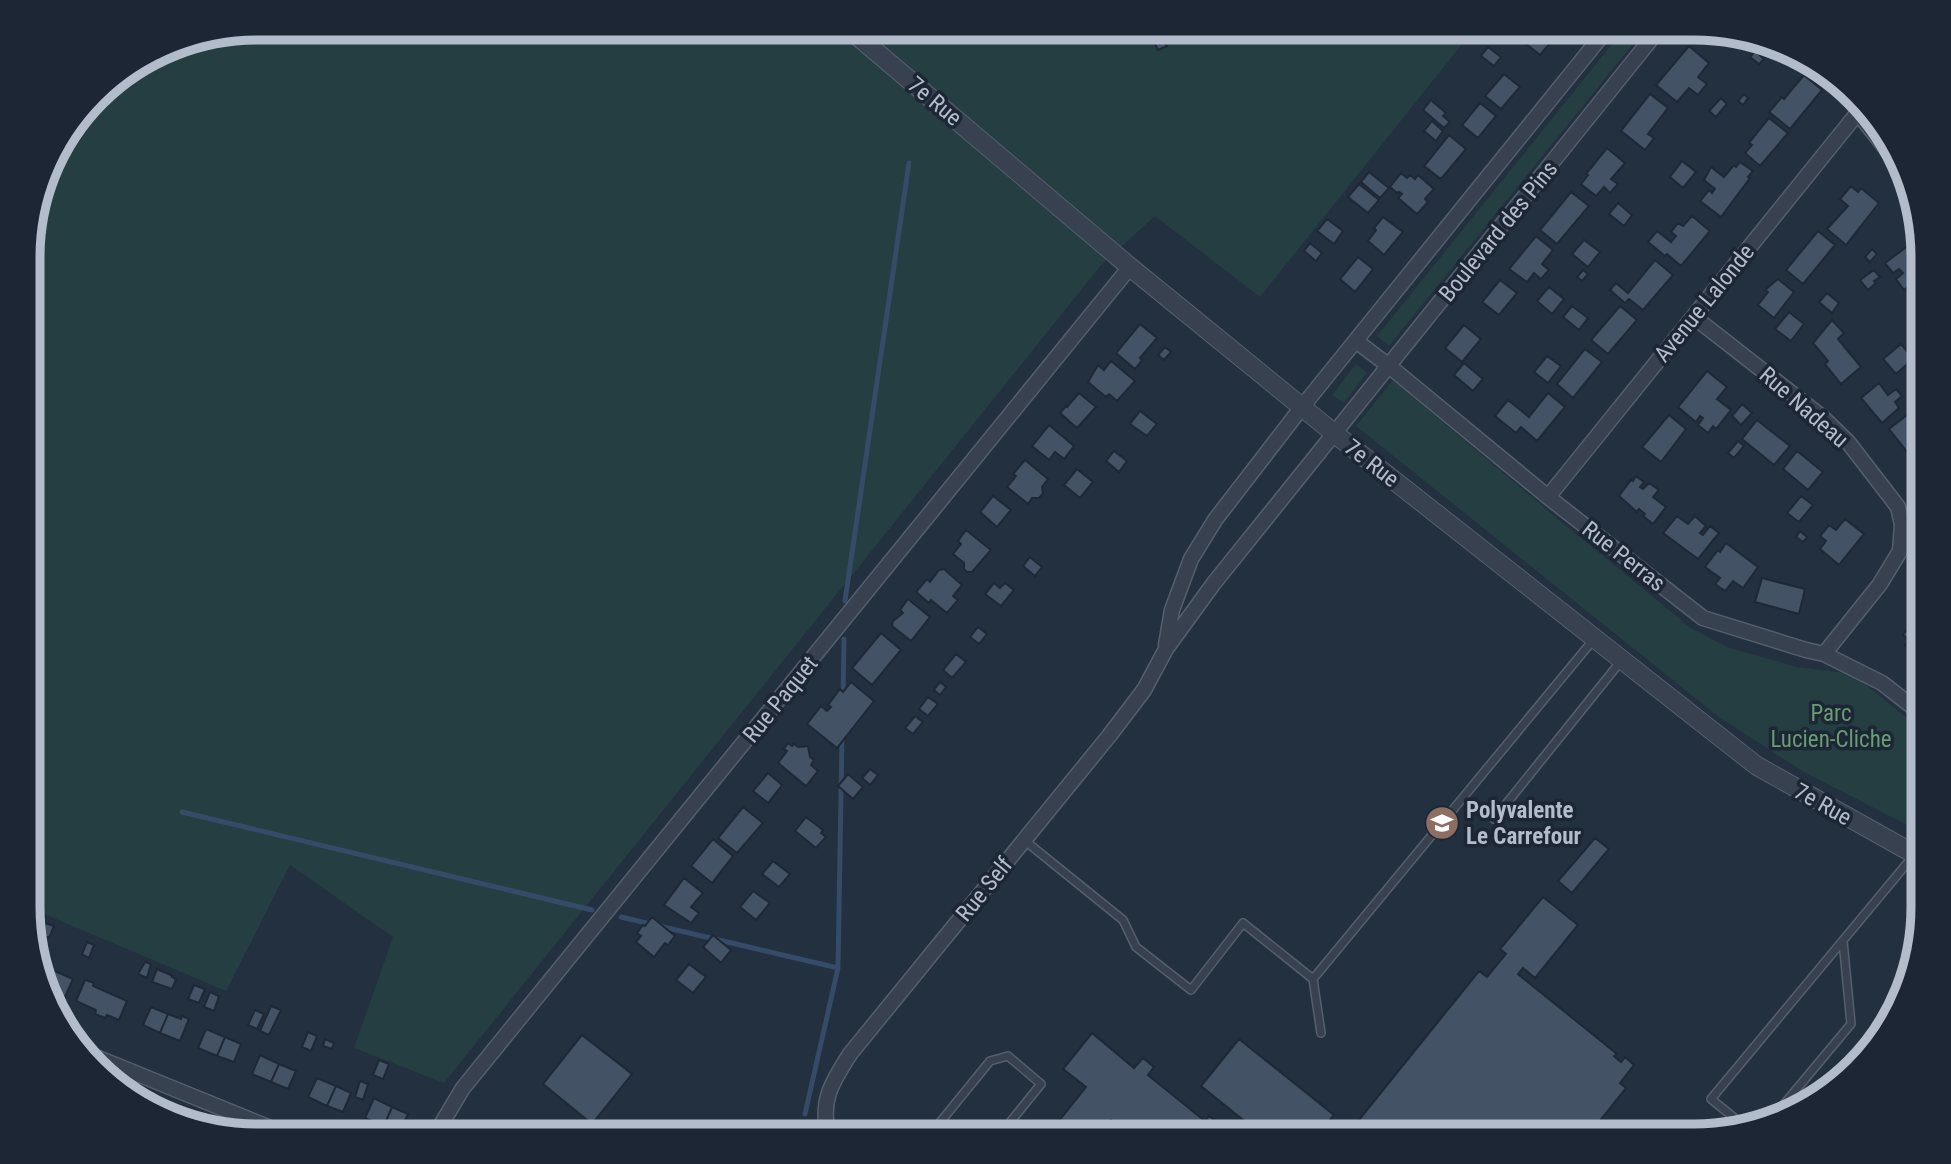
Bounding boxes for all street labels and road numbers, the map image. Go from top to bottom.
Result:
street label: 7e Rue [902,71,967,132]
street label: Boulevard des Pins [1433,156,1563,307]
street label: Avenue Lalonde [1649,239,1760,368]
street label: Rue Nadeau [1754,361,1854,453]
street label: 7e Rue [1339,434,1404,493]
street label: Rue Perras [1577,516,1671,597]
street label: Rue Paquet [737,651,823,748]
street label: 7e Rue [1789,778,1856,831]
street label: Rue Self [950,851,1019,927]

